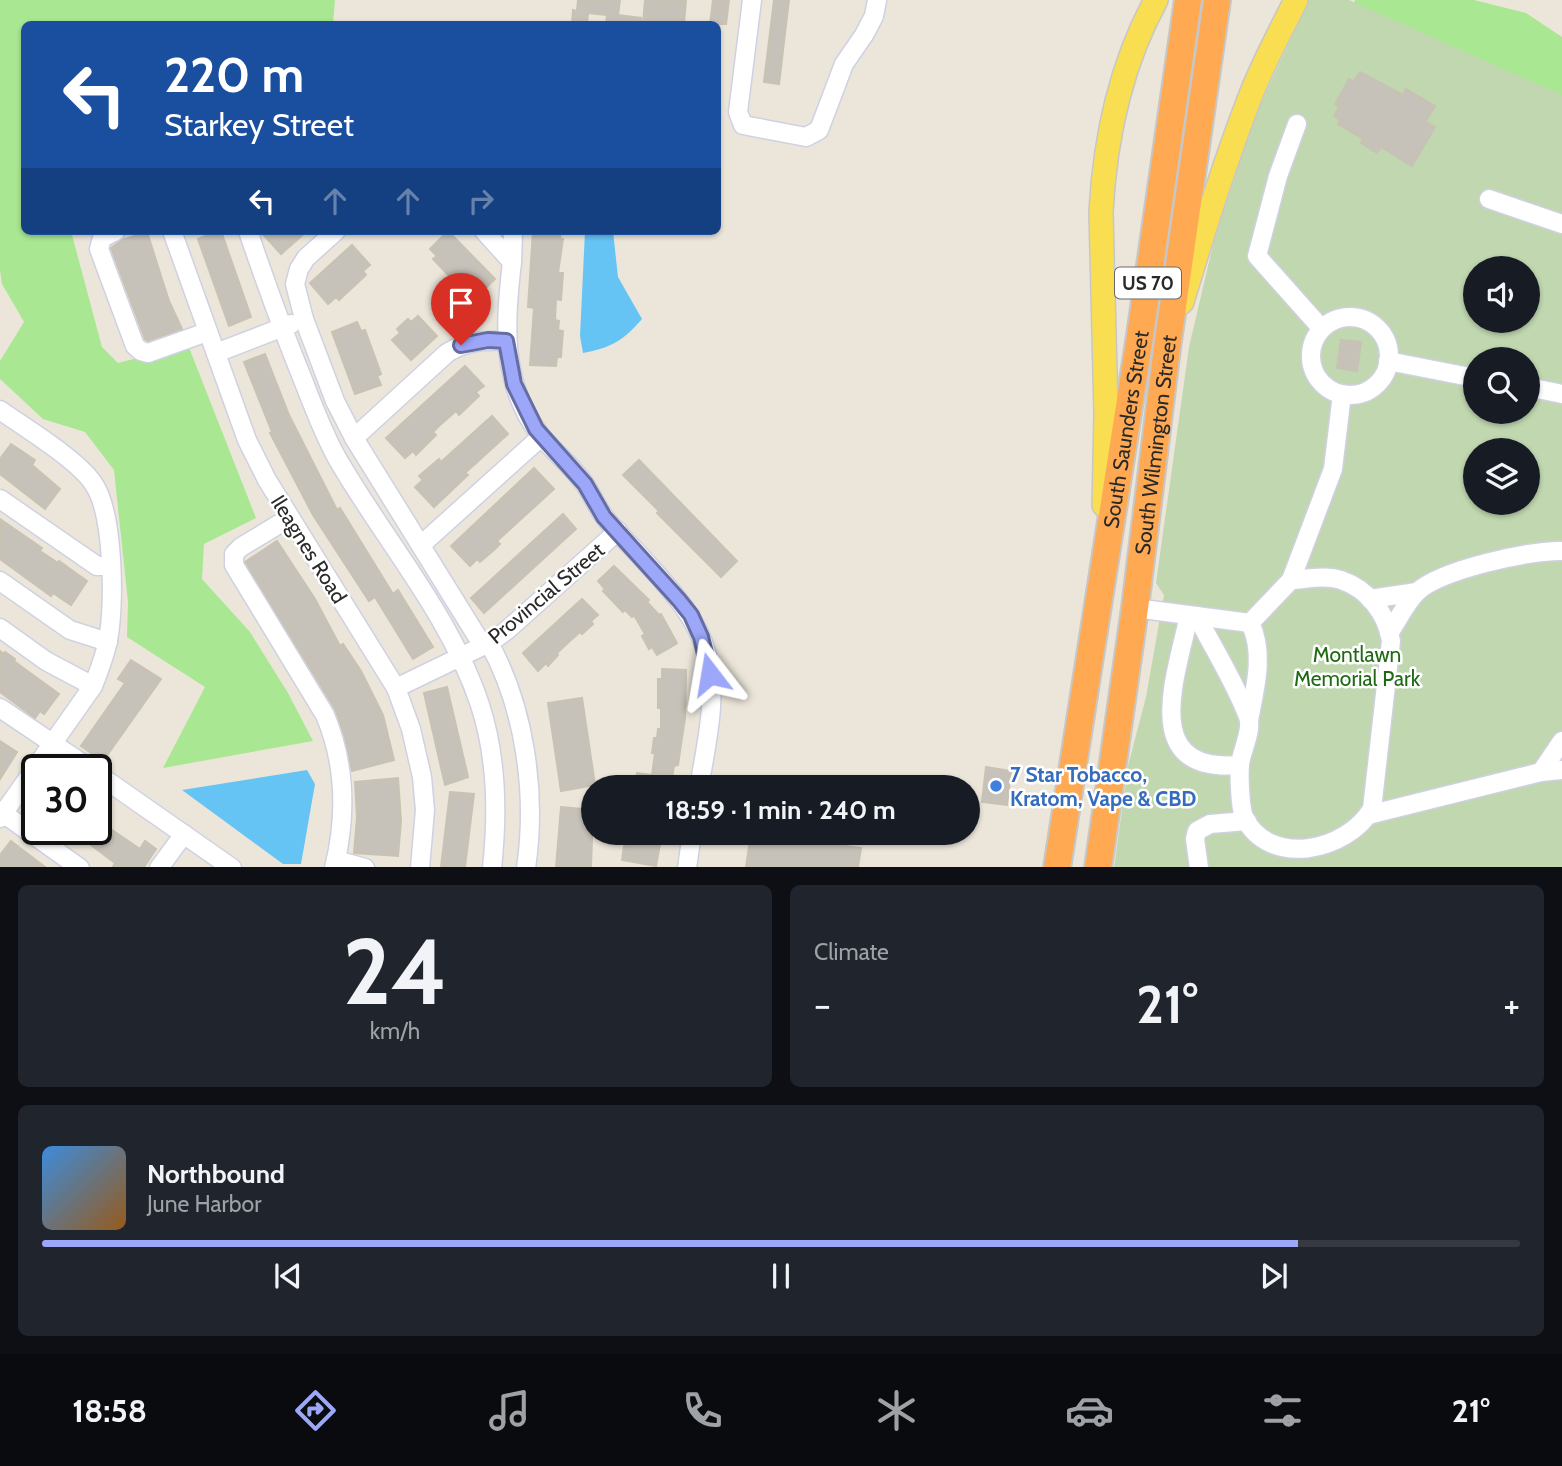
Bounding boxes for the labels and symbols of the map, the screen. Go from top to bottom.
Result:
road number: US 70 [1115,268,1181,298]
pin [431,273,491,345]
street label: South Saunders Street [1098,329,1153,530]
street label: South Wilmington Street [1129,333,1181,556]
street label: Ileagnes Road [266,490,352,608]
street label: Provincial Street [483,537,609,649]
position arrow [673,637,747,711]
park label: Montlawn Memorial Park [1294,642,1421,691]
speed limit sign: 30 [21,754,112,845]
place label: 7 Star Tobacco, Kratom, Vape & CBD [1010,762,1196,811]
marker: 7 Star Tobacco, Kratom, Vape & CBD [988,778,1004,794]

